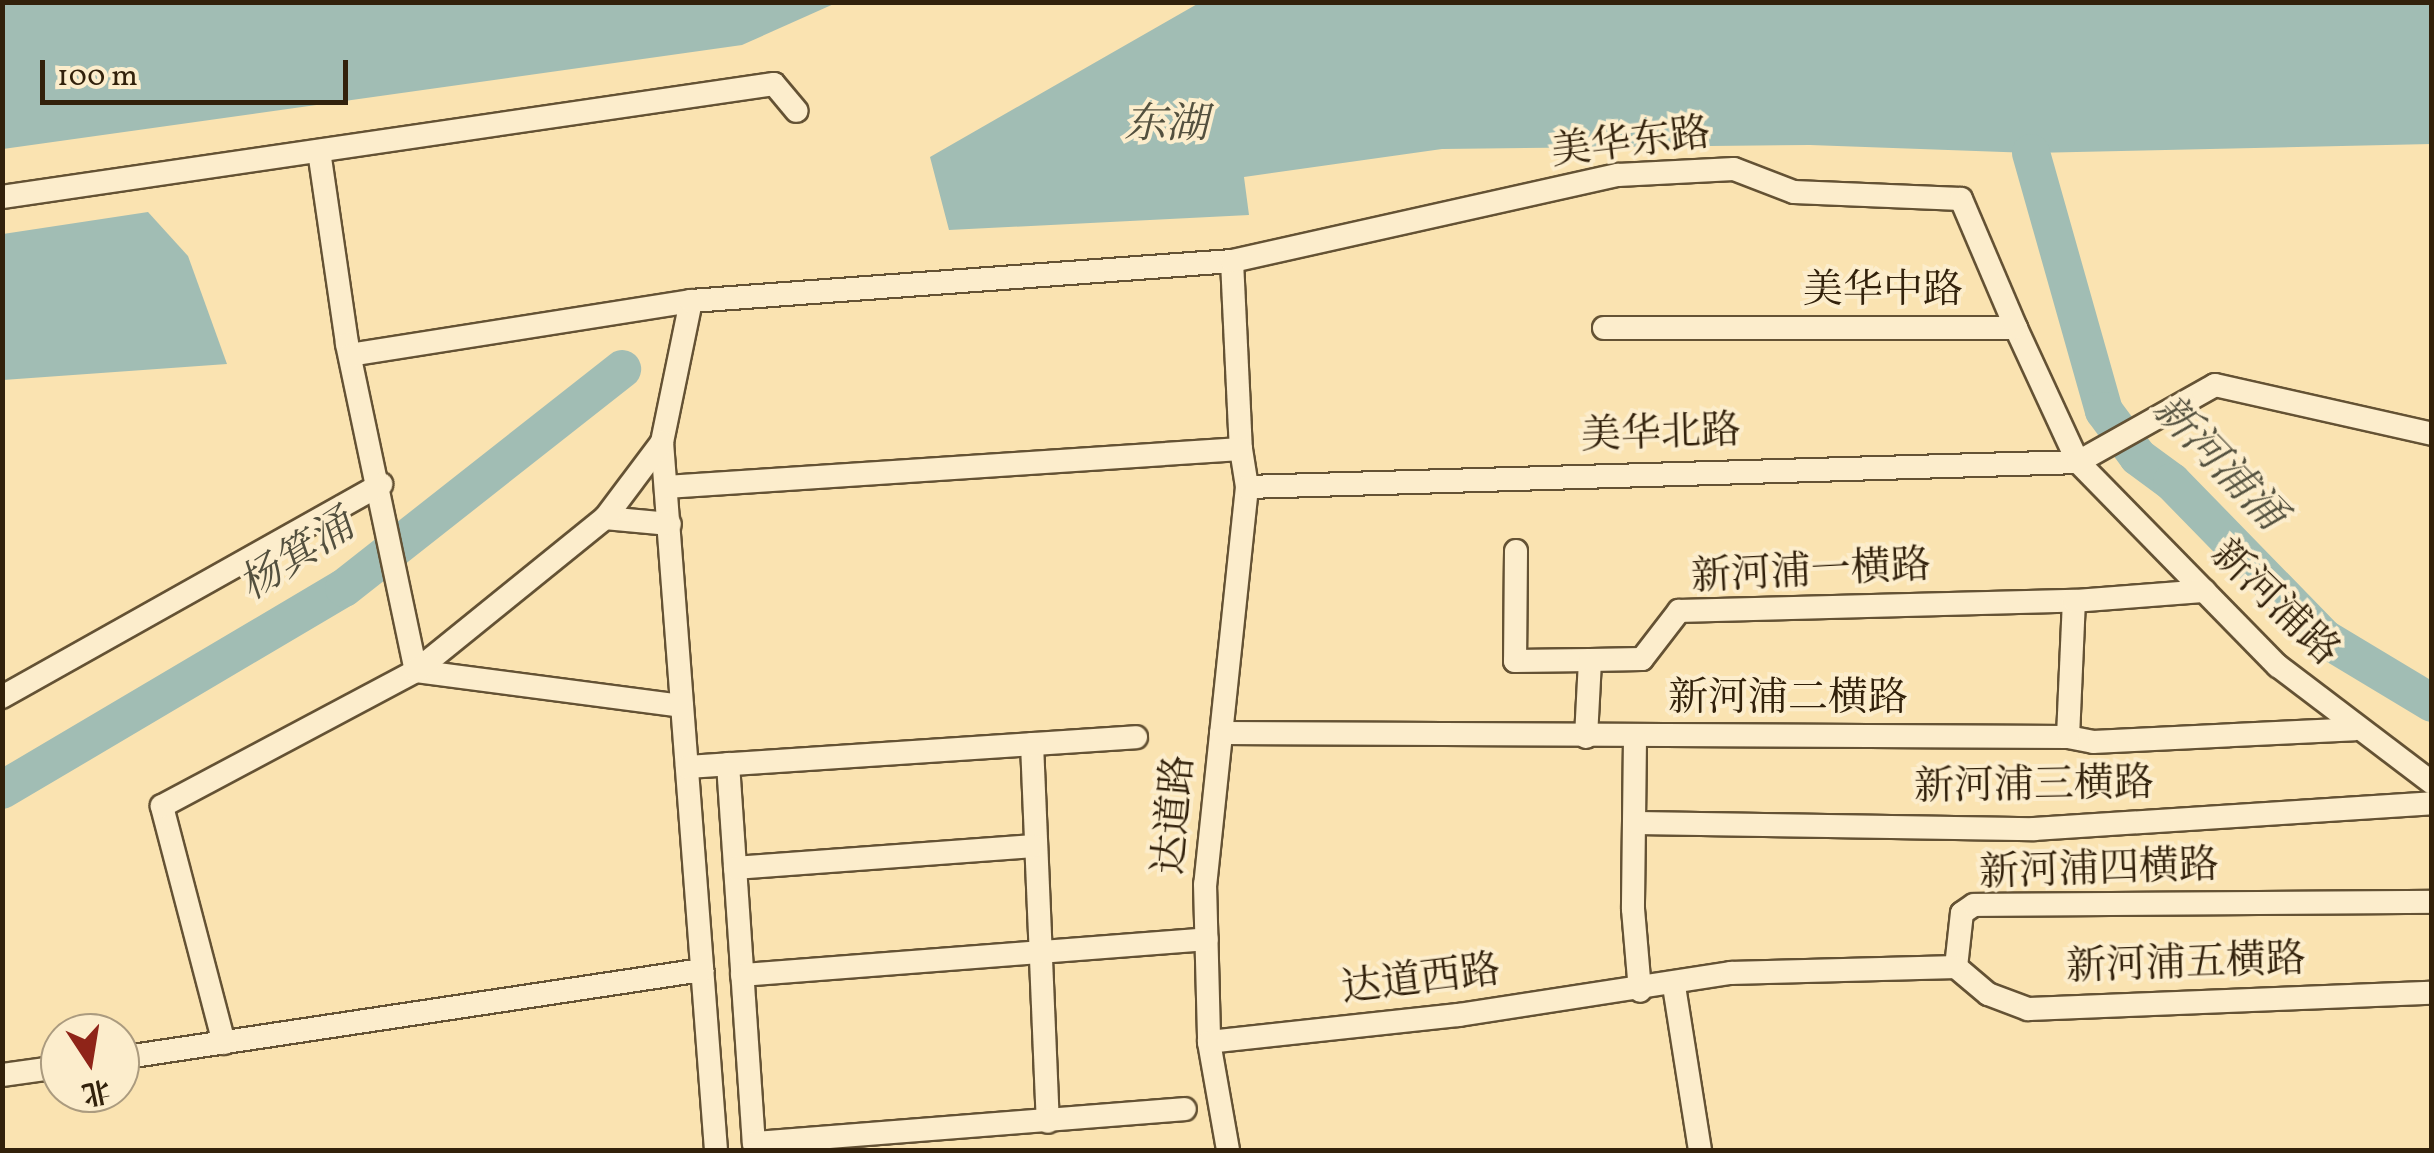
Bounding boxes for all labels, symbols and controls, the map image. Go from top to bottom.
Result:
scale bar [45,40,352,102]
text: 100 m [57,56,138,98]
water label: 东湖 [1124,102,1208,152]
street label: 美华东路 [1549,110,1713,178]
street label: 美华中路 [1803,268,1963,316]
water label: 新河浦涌 [2141,386,2293,542]
street label: 美华北路 [1580,408,1742,462]
water label: 杨箕涌 [231,503,365,613]
street label: 新河浦路 [2200,531,2348,677]
street label: 新河浦一横路 [1690,543,1932,603]
street label: 新河浦二横路 [1668,676,1908,724]
street label: 达道路 [1147,753,1205,877]
street label: 新河浦三横路 [1914,761,2154,813]
street label: 新河浦四横路 [1978,843,2220,899]
street label: 新河浦五横路 [2065,937,2307,993]
street label: 达道西路 [1339,947,1503,1015]
north arrow [40,1013,140,1113]
text: 北 [78,1069,114,1113]

